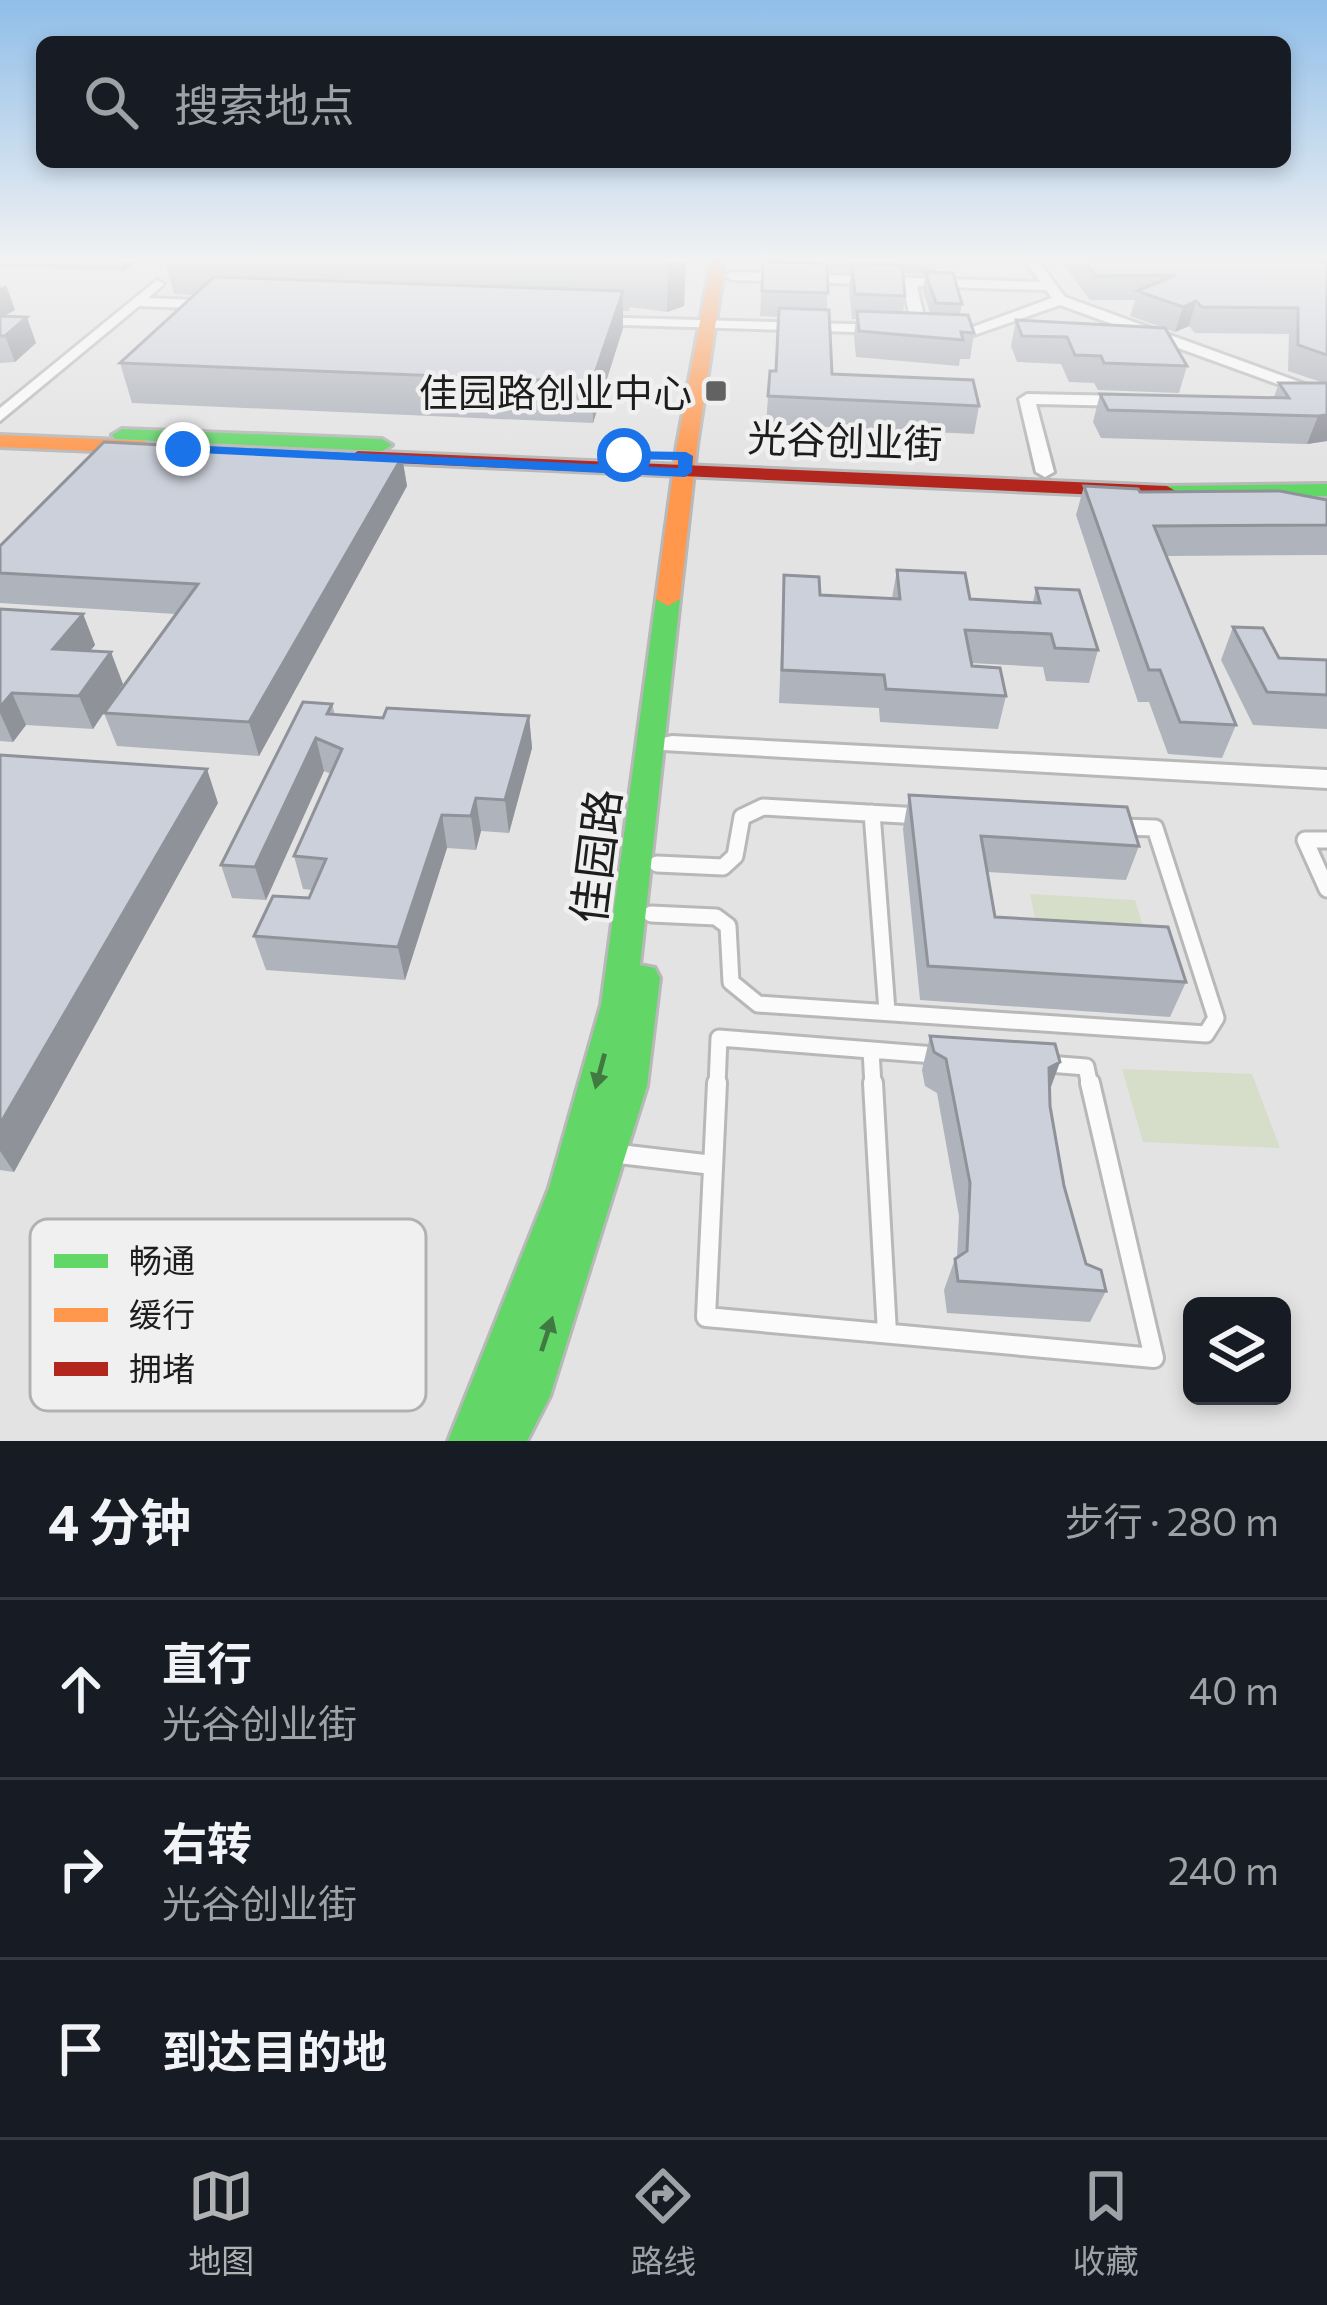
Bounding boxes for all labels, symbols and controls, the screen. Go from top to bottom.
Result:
search box [36,36,1291,168]
icon: search [78,69,144,135]
text: 搜索地点 [174,76,354,131]
place label: 佳园路创业中心 [419,367,692,415]
marker: 佳园路创业中心 [703,378,729,404]
street label: 光谷创业街 [747,412,943,466]
route end [156,422,210,476]
route start [597,428,651,482]
street label: 佳园路 [558,786,630,926]
one-way arrow [590,1052,609,1089]
legend [30,1219,426,1411]
text: 畅通 [129,1239,195,1280]
text: 缓行 [129,1293,195,1334]
map controls [1183,1297,1291,1405]
button: layers [1183,1297,1291,1405]
one-way arrow [539,1316,557,1352]
text: 拥堵 [129,1347,195,1388]
text: 4 分钟 [48,1489,191,1552]
text: 步行 · 280 m [1065,1496,1279,1544]
text: 直行 [162,1634,252,1689]
icon: ahead [48,1656,114,1722]
text: 40 m [1189,1665,1279,1713]
text: 光谷创业街 [162,1698,357,1746]
text: 右转 [162,1814,252,1869]
icon: right [48,1836,114,1902]
text: 240 m [1168,1845,1279,1893]
text: 光谷创业街 [162,1878,357,1926]
icon: arrive [48,2016,114,2082]
text: 到达目的地 [162,2022,387,2077]
tab: 地图 [188,2163,254,2283]
tab: 路线 [630,2163,696,2283]
tab: 收藏 [1073,2163,1139,2283]

